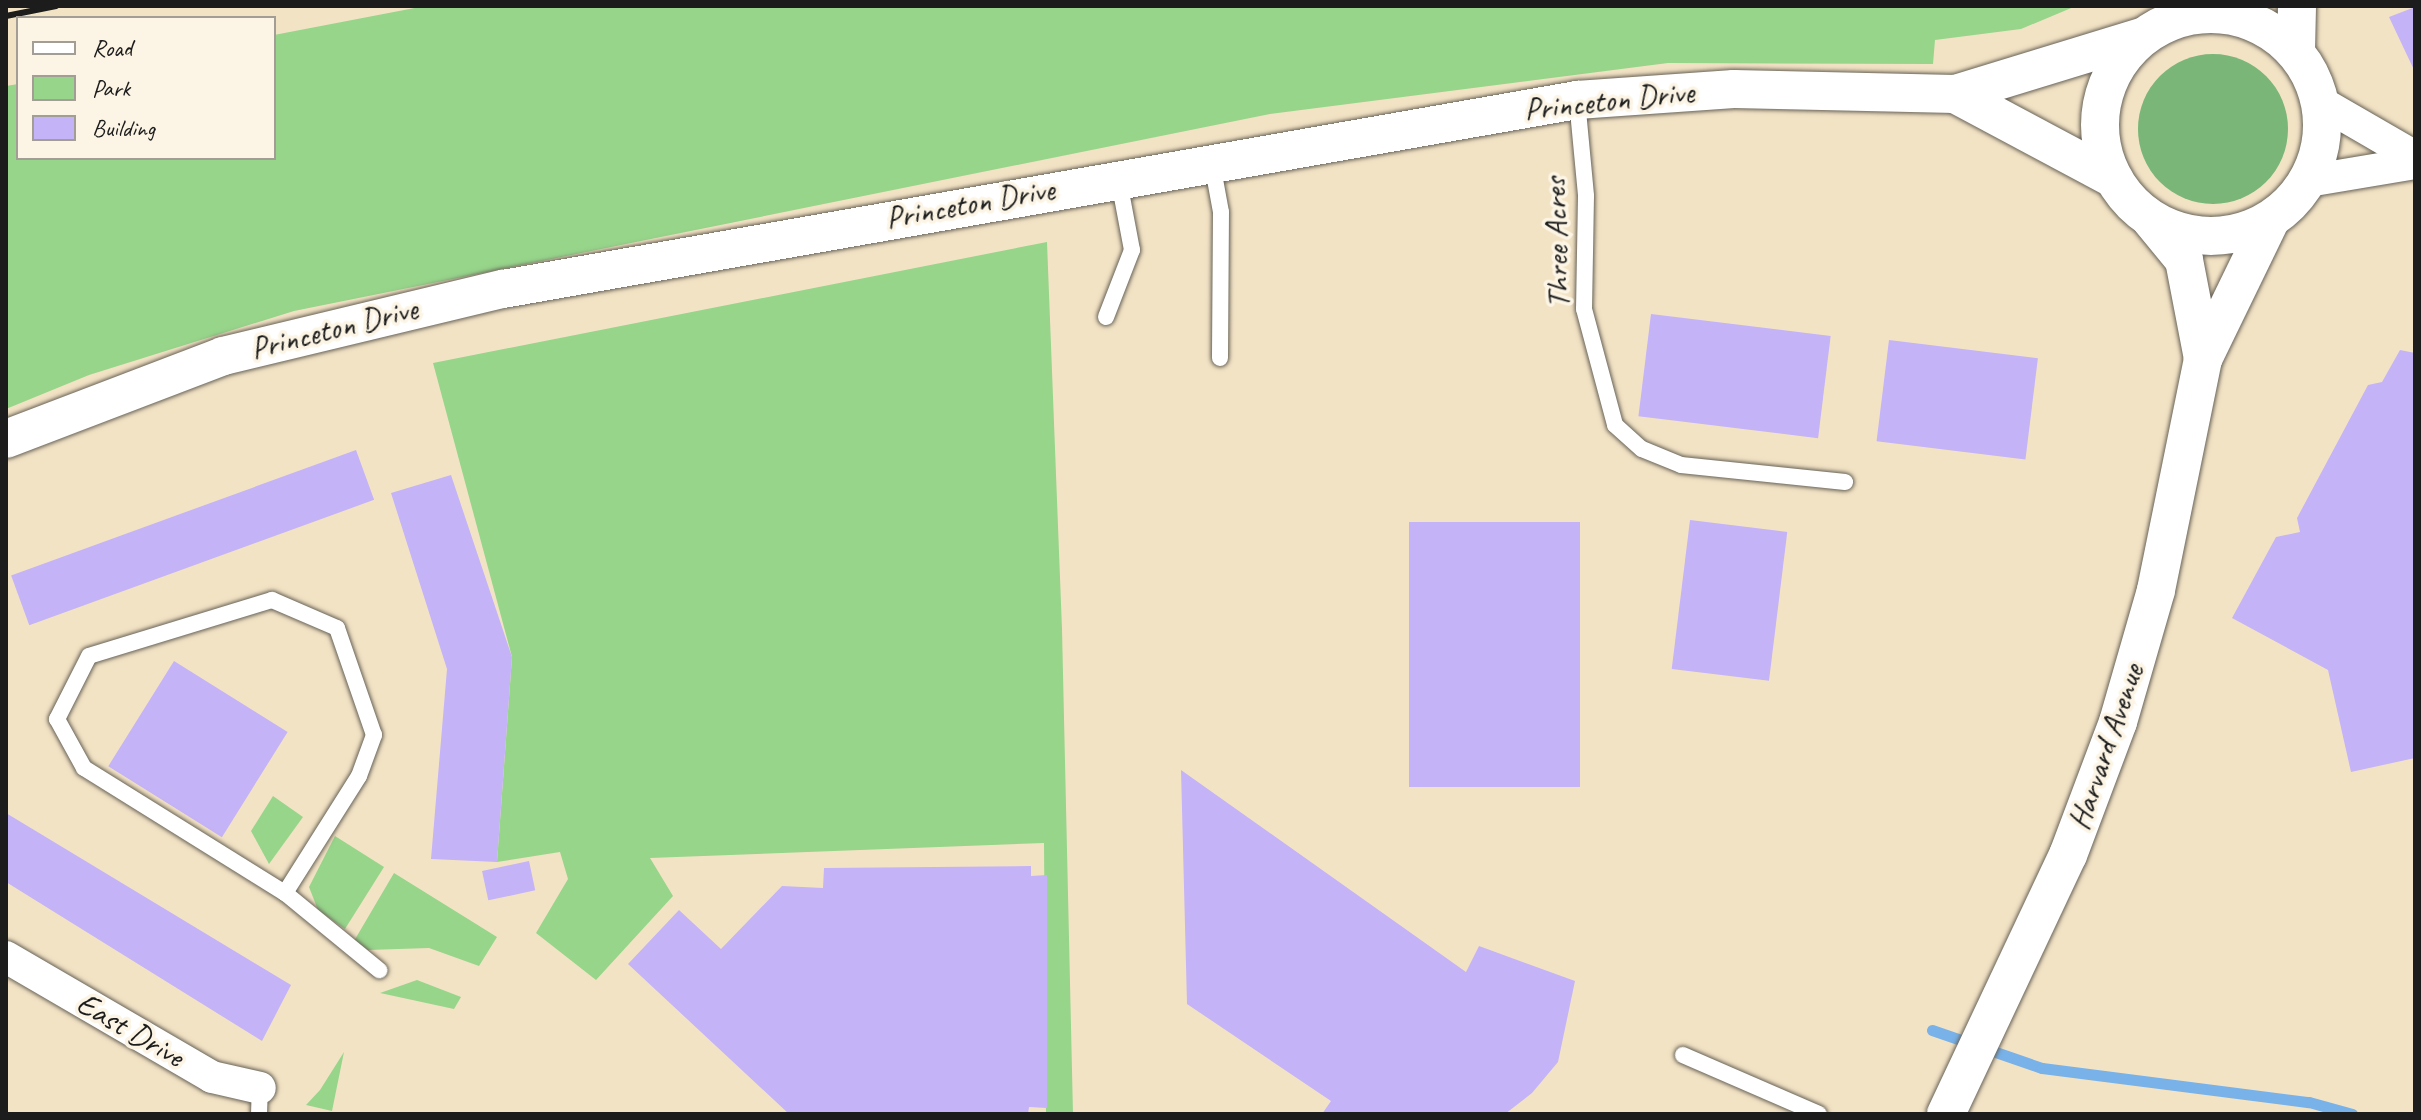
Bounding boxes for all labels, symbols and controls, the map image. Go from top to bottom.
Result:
legend [16,16,276,160]
text: Road [92,33,132,63]
text: Park [92,73,130,103]
street label: Princeton Drive [1522,73,1696,129]
text: Building [92,113,155,143]
street label: Princeton Drive [883,170,1057,238]
street label: Three Acres [1536,177,1578,309]
street label: Princeton Drive [247,290,421,368]
street label: Harvard Avenue [2060,659,2152,835]
street label: East Drive [69,984,191,1076]

